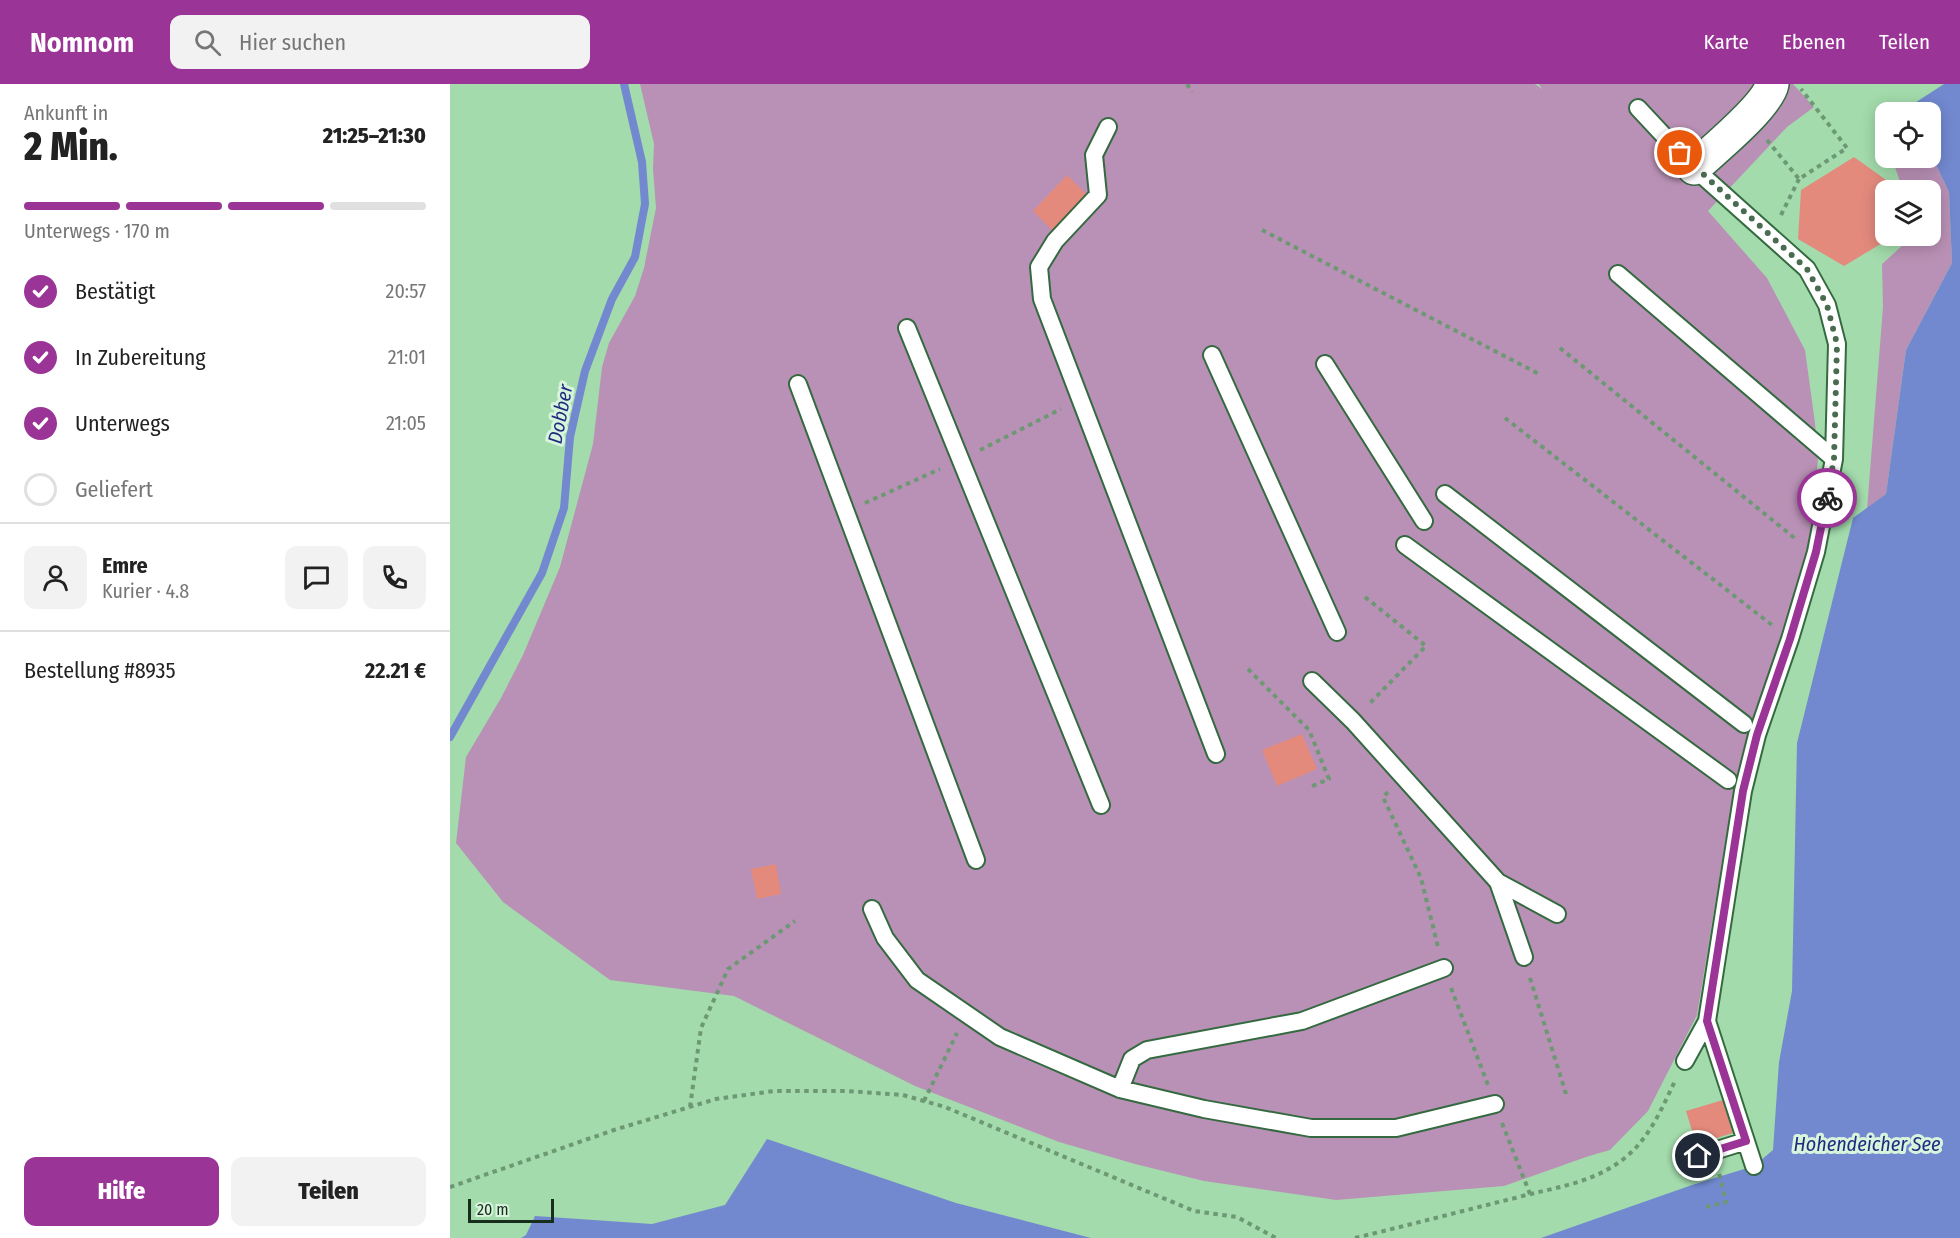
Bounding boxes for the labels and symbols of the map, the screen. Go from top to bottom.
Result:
pin [1654,127,1705,178]
water label: Dobber [543,381,578,446]
courier [1797,468,1857,528]
pin [1672,1130,1723,1181]
water label: Hohendeicher See [1794,1132,1941,1156]
scale bar [468,1196,554,1224]

